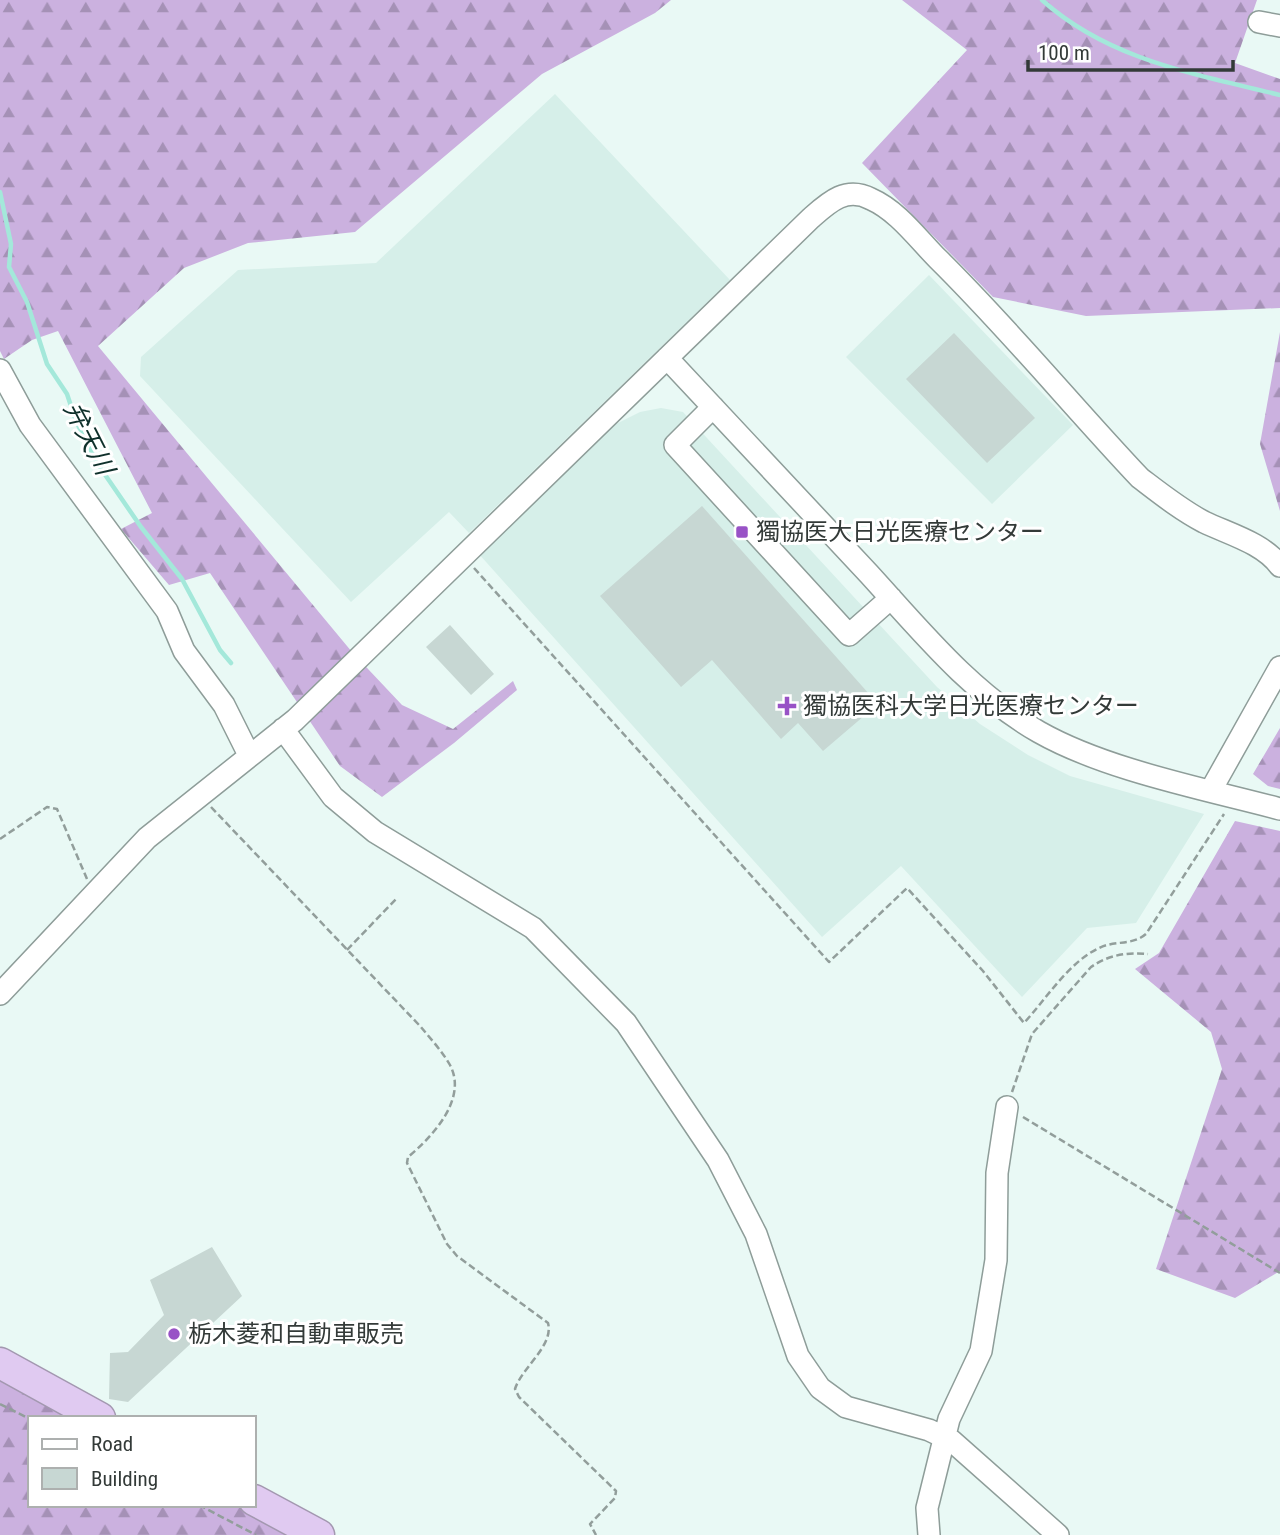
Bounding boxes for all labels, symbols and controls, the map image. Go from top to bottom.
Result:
scale bar [1028,28,1233,72]
text: 100 m [1038,41,1090,65]
water label: 弁天川 [58,396,121,482]
place label: 獨協医大日光医療センター [756,518,1044,546]
marker: 獨協医大日光医療センター [734,524,750,540]
place label: 獨協医科大学日光医療センター [803,692,1139,720]
marker: 獨協医科大学日光医療センター [777,696,797,716]
place label: 栃木菱和自動車販売 [188,1320,404,1348]
marker: 栃木菱和自動車販売 [166,1326,182,1342]
legend [28,1416,256,1507]
text: Road [91,1432,133,1456]
text: Building [91,1467,158,1491]

